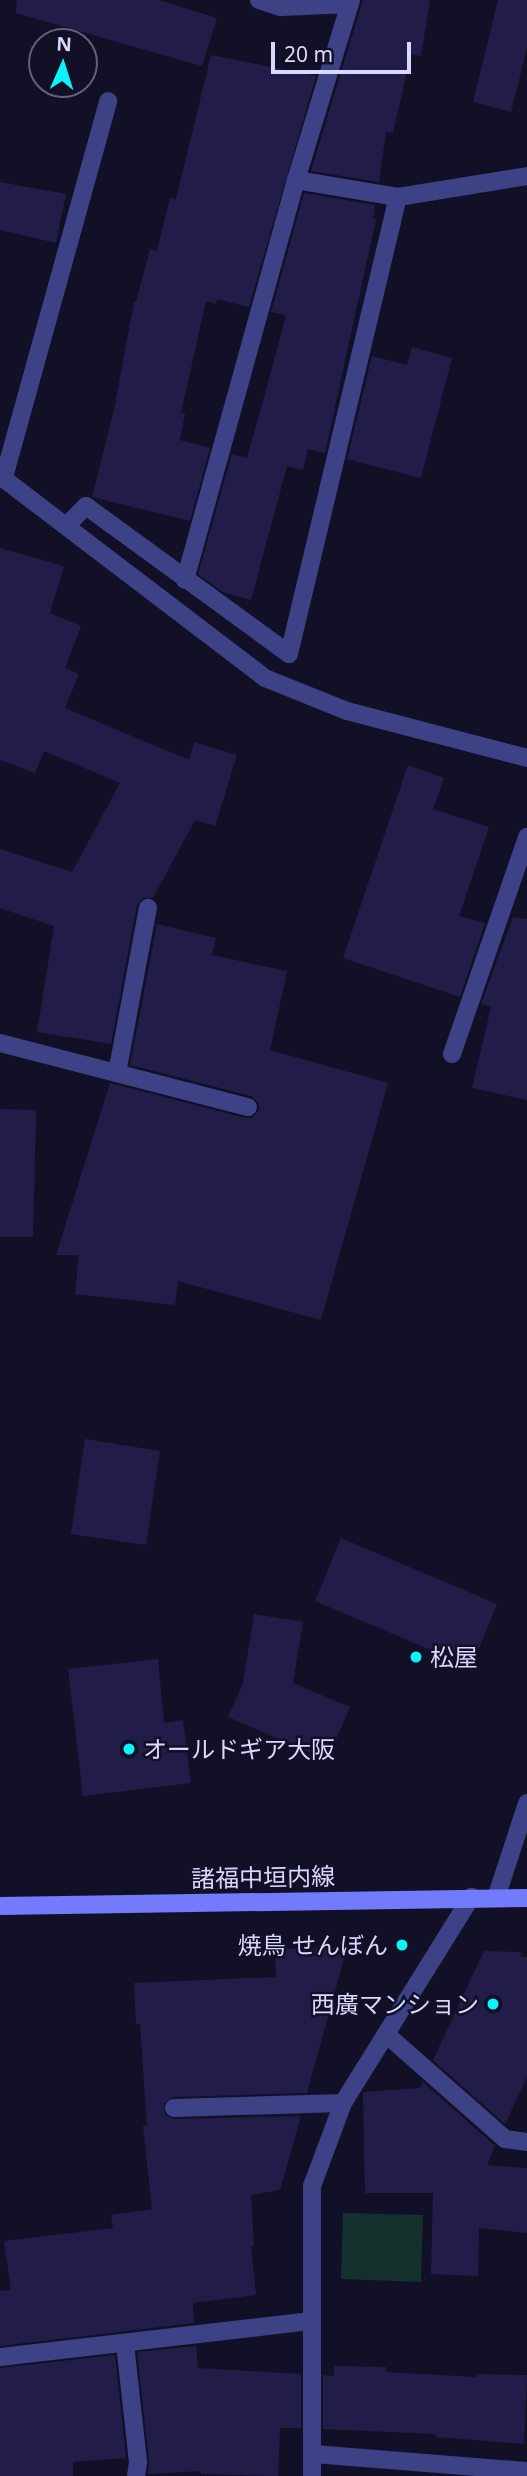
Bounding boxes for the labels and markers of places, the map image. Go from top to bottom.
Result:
place label: 松屋 [430,1643,478,1671]
marker: 松屋 [408,1649,424,1665]
place label: オールドギア大阪 [143,1735,335,1763]
marker: オールドギア大阪 [121,1741,137,1757]
place label: 焼鳥 せんぼん [238,1931,388,1959]
marker: 焼鳥 せんぼん [394,1937,410,1953]
place label: 西廣マンション [311,1990,479,2018]
marker: 西廣マンション [485,1996,501,2012]

